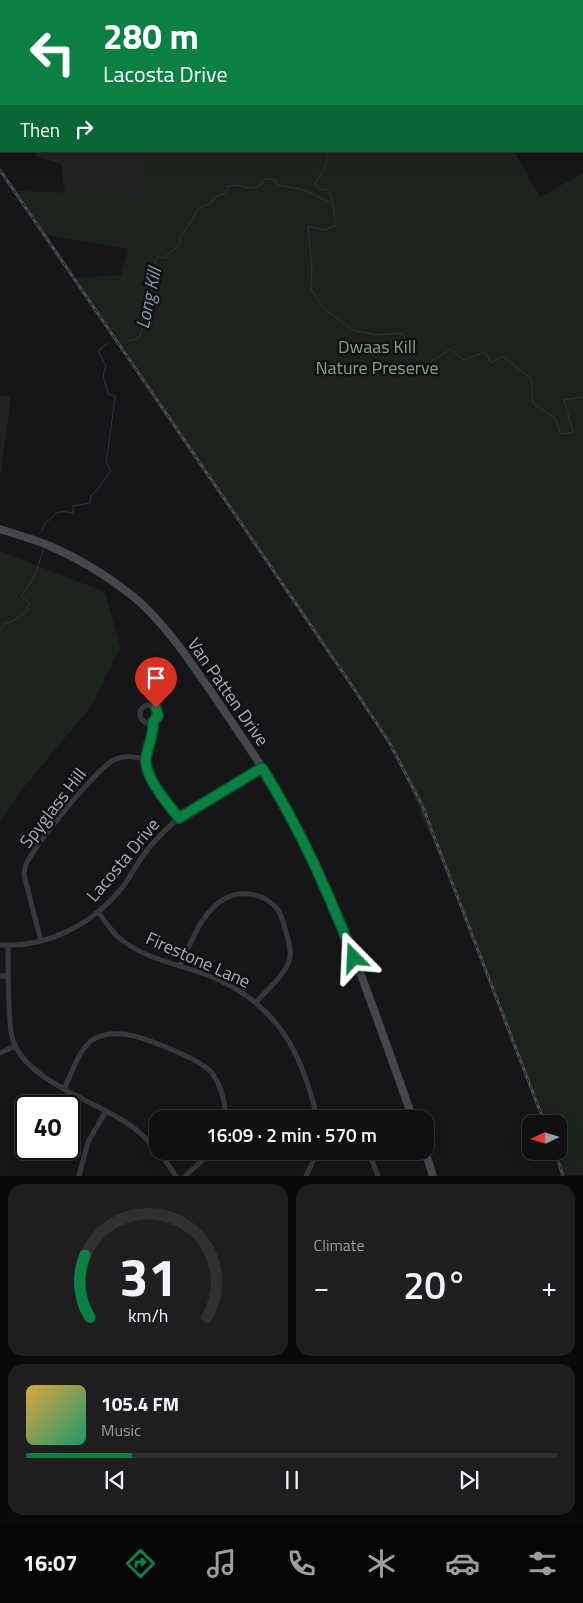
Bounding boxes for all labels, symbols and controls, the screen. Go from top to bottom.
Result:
text: 280 m [103,9,199,63]
icon: left [20,20,85,85]
text: Lacosta Drive [103,57,228,91]
text: Then [20,115,60,144]
icon: right [70,115,98,143]
water label: Long Kill [127,263,169,331]
park label: Dwaas Kill Nature Preserve [315,333,439,381]
street label: Van Patten Drive [181,632,276,751]
pin [135,657,177,708]
icon: arrive [142,664,170,692]
street label: Spyglass Hill [13,762,93,853]
street label: Lacosta Drive [80,812,166,907]
street label: Firestone Lane [142,924,255,995]
position arrow [327,931,379,983]
speed limit sign: 40 [15,1095,80,1160]
north arrow [522,1115,568,1160]
map controls [522,1115,567,1160]
text: 16:09 · 2 min · 570 m [206,1120,377,1149]
text: Climate [314,1233,365,1257]
text: 31 [119,1237,177,1316]
text: 20° [403,1256,467,1314]
text: − [314,1265,329,1308]
text: + [541,1265,557,1308]
text: km/h [128,1302,168,1329]
text: 105.4 FM [101,1389,179,1418]
text: Music [101,1418,141,1442]
icon: previous [101,1466,129,1494]
icon: pause [278,1466,306,1494]
icon: next [455,1466,483,1494]
text: 16:07 [23,1546,78,1580]
icon: directions [123,1546,158,1581]
icon: music [204,1546,239,1581]
icon: phone [284,1546,319,1581]
icon: climate [364,1546,399,1581]
icon: car [445,1546,480,1581]
icon: filters [525,1546,560,1581]

